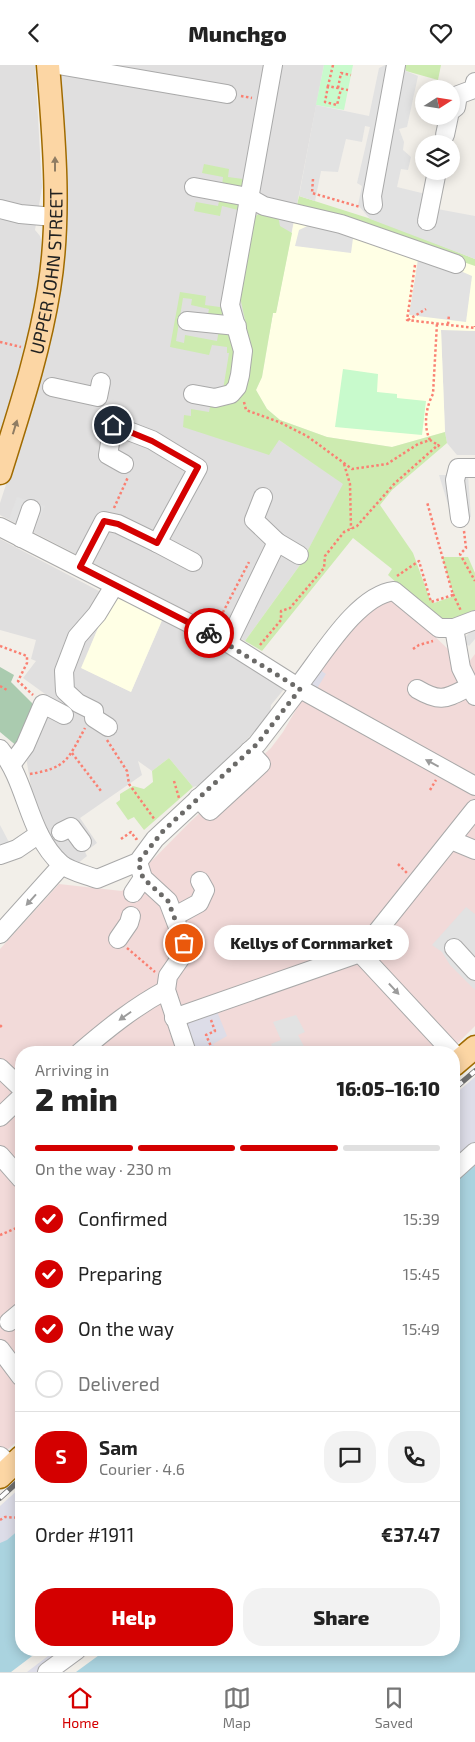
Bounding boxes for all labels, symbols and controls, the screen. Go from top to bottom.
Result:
icon: back [20,19,48,47]
icon: heart [427,19,455,47]
text: Munchgo [188,20,287,46]
north arrow [415,80,460,125]
map controls [415,80,460,180]
button: layers [415,135,460,180]
one-way arrow [51,155,59,171]
street label: UPPER JOHN STREET [25,188,67,357]
pin [92,404,134,446]
icon: home [99,411,127,439]
one-way arrow [11,419,19,434]
courier [184,608,234,658]
icon: bike [195,619,223,647]
one-way arrow [425,759,439,767]
one-way arrow [25,893,37,905]
pin [163,922,205,964]
callout: Kellys of Cornmarket [214,925,409,961]
icon: bag [170,929,198,957]
text: Kellys of Cornmarket [230,933,393,952]
one-way arrow [388,982,399,995]
one-way arrow [118,1011,131,1021]
text: Arriving in [35,1060,109,1079]
text: 16:05–16:10 [336,1077,440,1100]
text: 2 min [35,1079,118,1117]
text: On the way · 230 m [35,1159,172,1178]
icon: check [35,1205,63,1233]
text: Confirmed [78,1207,168,1230]
text: 15:39 [403,1209,440,1228]
icon: check [35,1260,63,1288]
text: Preparing [78,1262,162,1285]
text: 15:45 [403,1264,440,1283]
icon: check [35,1315,63,1343]
text: On the way [78,1317,174,1340]
text: 15:49 [402,1319,440,1338]
text: Delivered [78,1372,160,1395]
button: chat [324,1431,376,1483]
button: phone [388,1431,440,1483]
text: Sam [99,1436,138,1459]
text: S [55,1445,67,1468]
text: Courier · 4.6 [99,1459,185,1478]
text: Order #1911 [35,1523,134,1546]
text: €37.47 [381,1523,440,1546]
button: Help [35,1588,233,1646]
button: Share [243,1588,440,1646]
tab: Home [62,1684,99,1731]
tab: Map [223,1684,251,1731]
tab: Saved [375,1684,413,1731]

